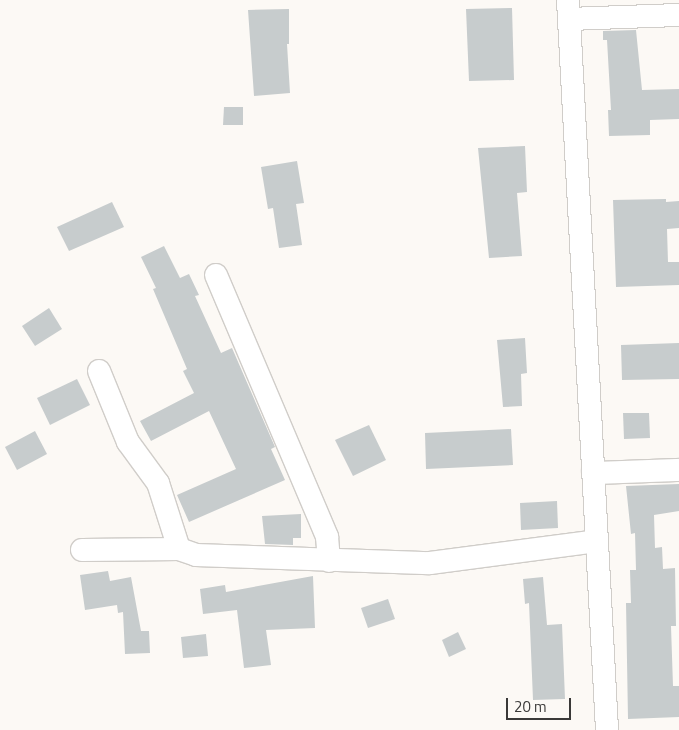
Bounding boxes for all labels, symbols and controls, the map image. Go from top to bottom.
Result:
scale bar [509,688,574,720]
text: 20 m [514,695,547,718]

